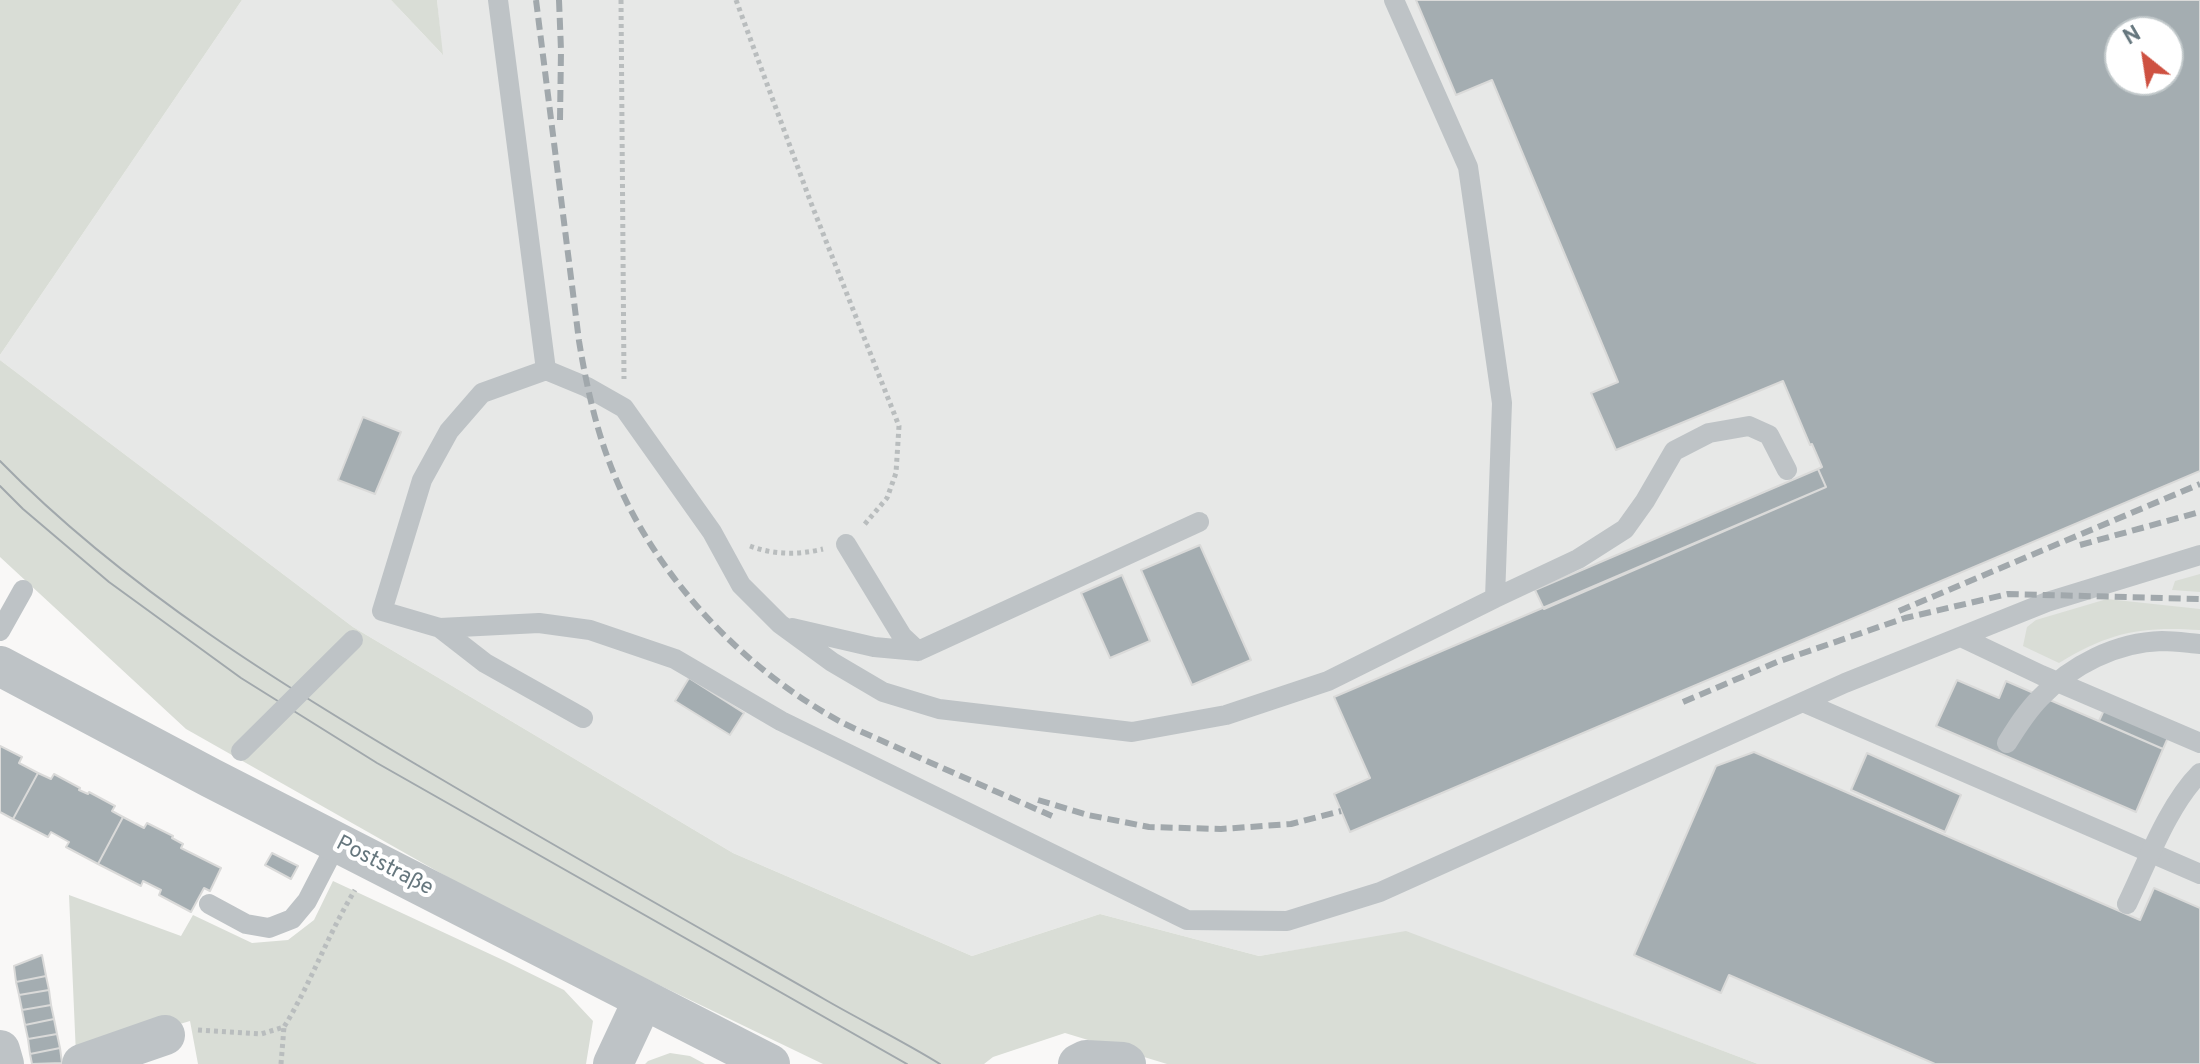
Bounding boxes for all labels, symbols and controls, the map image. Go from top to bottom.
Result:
north arrow [2104,16,2184,96]
text: N [2119,21,2146,52]
street label: Poststraße [331,831,437,903]

